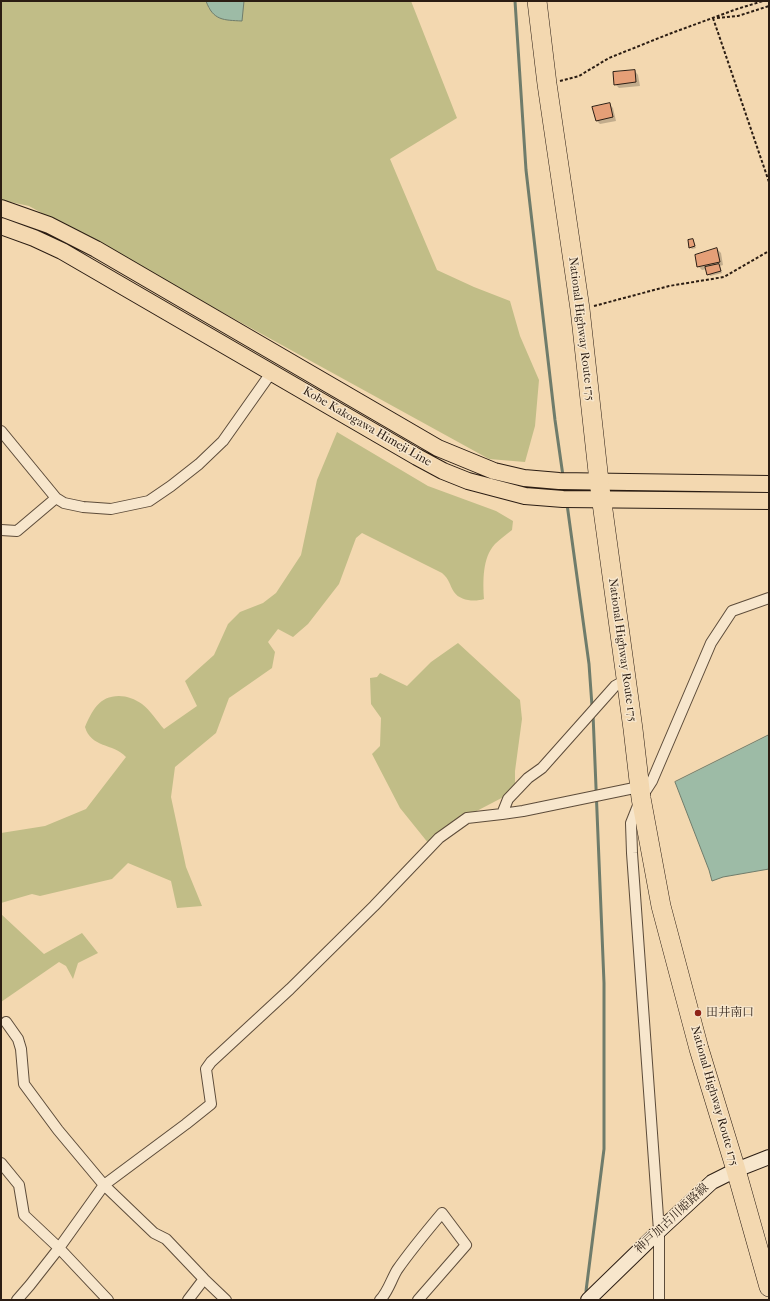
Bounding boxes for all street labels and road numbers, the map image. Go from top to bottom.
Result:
street label: National Highway Route 175 [565,256,597,402]
street label: Kobe Kakogawa Himeji Line [300,384,434,470]
street label: National Highway Route 175 [605,577,639,723]
street label: National Highway Route 175 [687,1024,741,1168]
street label: 神戸加古川姫路線 [632,1181,712,1257]

